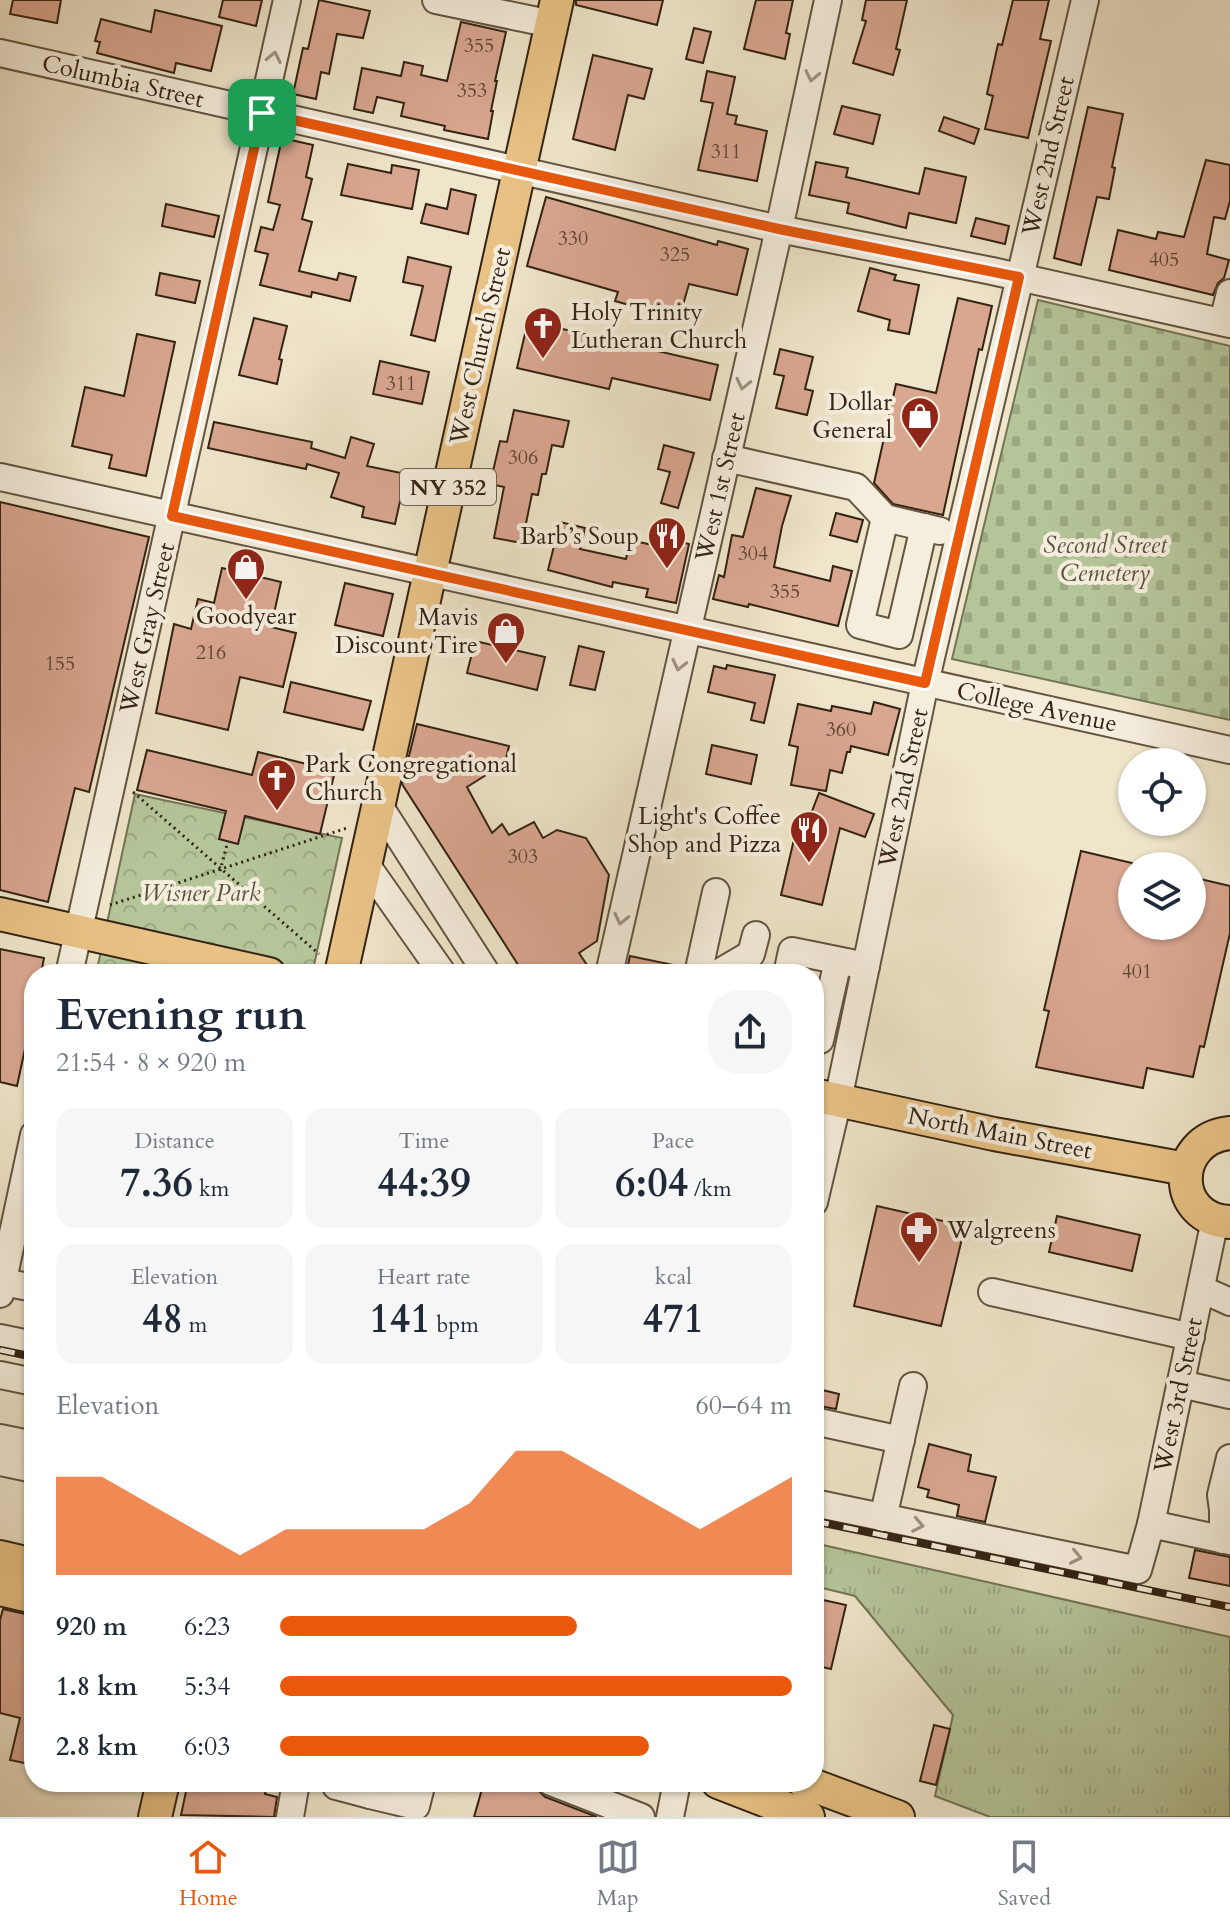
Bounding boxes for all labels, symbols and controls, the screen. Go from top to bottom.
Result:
house number: 355 [464,32,494,59]
street label: Columbia Street [39,47,207,116]
one-way arrow [265,50,282,64]
one-way arrow [804,69,821,83]
street label: West 2nd Street [1014,73,1083,240]
house number: 353 [457,77,487,104]
pin [228,79,296,147]
icon: arrive [240,91,284,135]
house number: 311 [711,138,741,165]
house number: 330 [558,225,588,252]
house number: 325 [660,241,690,268]
street label: West Church Street [442,244,519,449]
house number: 405 [1149,246,1179,273]
place label: Holy Trinity Lutheran Church [571,296,747,357]
church icon: Holy Trinity Lutheran Church [522,305,564,360]
house number: 311 [386,370,416,397]
one-way arrow [735,377,752,391]
place label: Dollar General [812,386,892,447]
shop icon: Dollar General [899,395,941,450]
street label: West 1st Street [687,409,754,566]
house number: 306 [508,444,538,471]
road number: NY 352 [400,469,496,505]
restaurant icon: Barb’s Soup [646,515,688,570]
place label: Barb’s Soup [520,520,639,553]
park label: Second Street Cemetery [1043,529,1168,590]
street label: West Gray Street [112,539,183,718]
house number: 304 [738,540,768,567]
shop icon: Goodyear [225,546,267,601]
house number: 355 [770,578,800,605]
place label: Goodyear [196,600,296,633]
place label: Mavis Discount Tire [335,601,478,662]
shop icon: Mavis Discount Tire [485,610,527,665]
house number: 216 [196,639,226,666]
house number: 155 [45,650,75,677]
one-way arrow [672,658,689,671]
street label: College Avenue [954,674,1120,741]
street label: West 2nd Street [870,705,937,872]
house number: 360 [826,716,856,743]
place label: Park Congregational Church [305,748,517,809]
map controls [1118,748,1206,940]
button: locate [1118,748,1206,836]
church icon: Park Congregational Church [256,757,298,812]
place label: Light's Coffee Shop and Pizza [628,800,782,861]
restaurant icon: Light's Coffee Shop and Pizza [788,809,830,864]
house number: 303 [508,843,538,870]
button: layers [1118,852,1206,940]
park label: Wisner Park [141,877,261,910]
one-way arrow [613,911,630,925]
house number: 401 [1122,958,1152,985]
text: Evening run [56,985,306,1045]
button: share [708,990,792,1074]
text: 21:54 · 8 × 920 m [56,1045,246,1080]
street label: North Main Street [905,1099,1095,1168]
text: Distance [134,1126,215,1156]
text: Time [399,1126,449,1156]
text: Pace [652,1126,695,1156]
text: 7.36 [120,1156,193,1211]
text: 44:39 [377,1156,471,1211]
text: 6:04 [615,1156,688,1211]
text: km [193,1174,229,1204]
text: /km [688,1174,732,1204]
pharmacy icon: Walgreens [898,1209,940,1264]
place label: Walgreens [946,1214,1056,1247]
text: Elevation [131,1262,218,1292]
text: Heart rate [377,1262,471,1292]
text: kcal [655,1262,692,1292]
text: 48 [142,1292,183,1347]
text: 141 [369,1292,431,1347]
text: 471 [643,1292,704,1347]
text: m [183,1310,207,1340]
text: bpm [431,1310,479,1340]
street label: West 3rd Street [1146,1314,1211,1477]
text: Elevation [56,1388,159,1423]
text: 60–64 m [695,1388,792,1423]
one-way arrow [911,1515,925,1532]
one-way arrow [1068,1548,1082,1565]
text: 920 m [56,1609,127,1644]
text: 6:23 [184,1609,231,1644]
text: 1.8 km [56,1669,137,1704]
text: 5:34 [184,1669,231,1704]
text: 2.8 km [56,1729,137,1764]
text: 6:03 [184,1729,231,1764]
tab: Home [179,1835,238,1913]
tab: Map [596,1835,640,1913]
tab: Saved [998,1835,1051,1913]

